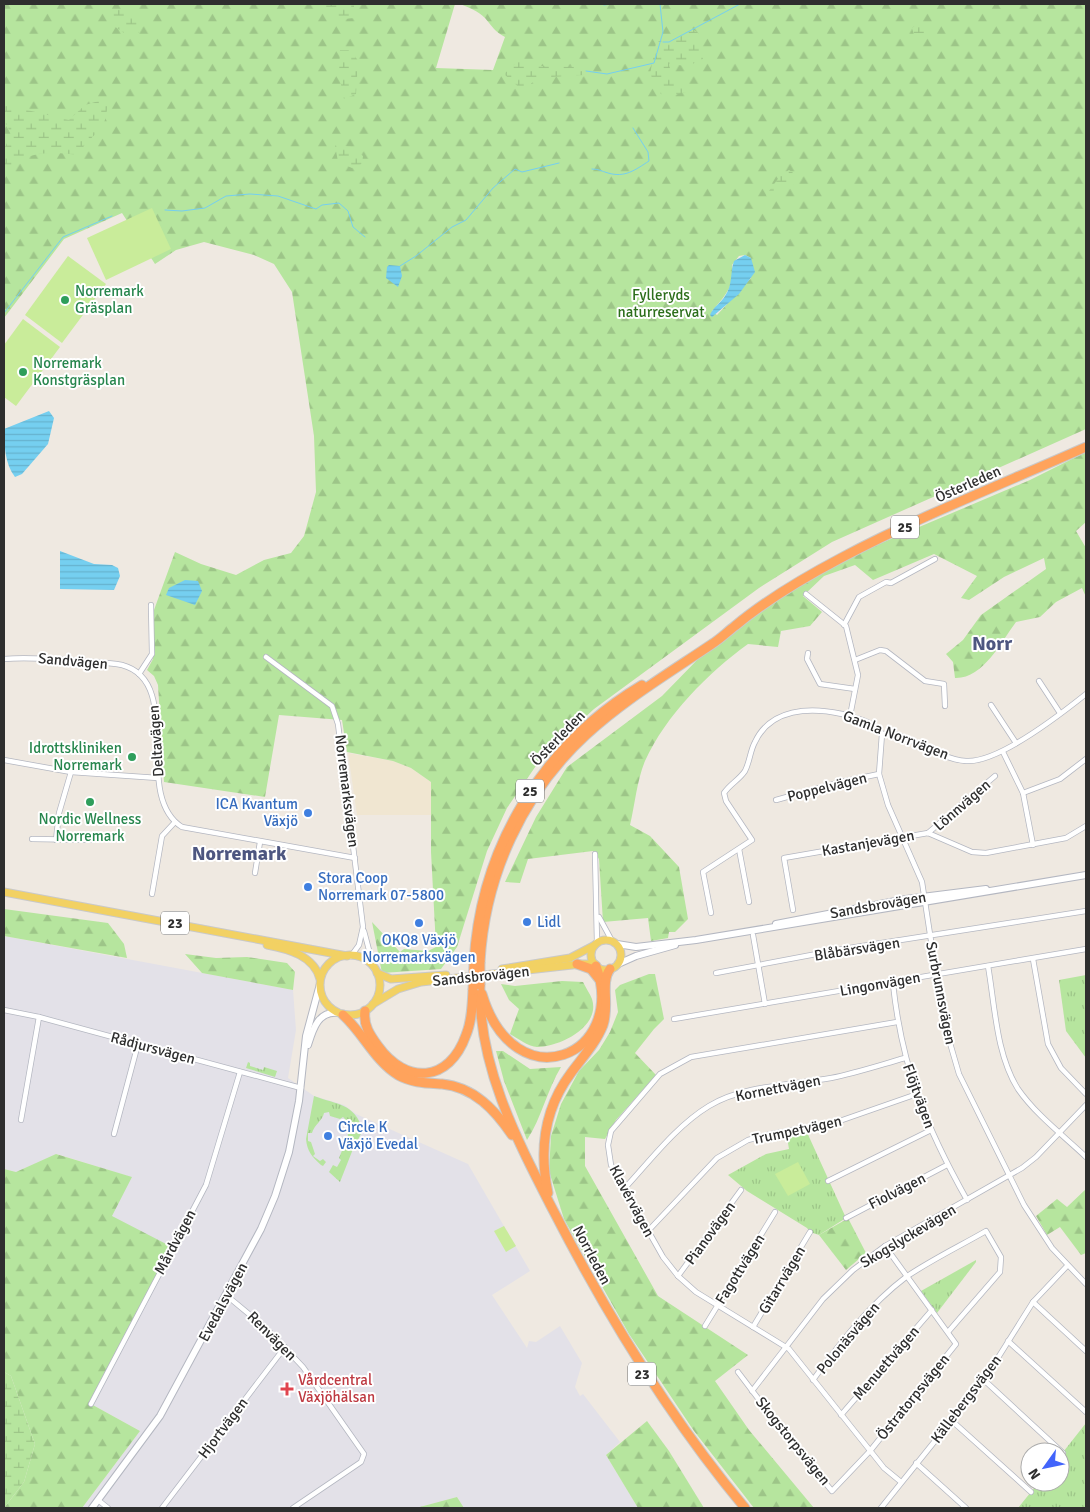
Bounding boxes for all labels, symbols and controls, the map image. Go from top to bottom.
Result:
place label: Norremark Gräsplan [75,282,144,317]
park label: Fylleryds naturreservat [618,286,704,321]
marker: Norremark Gräsplan [59,294,71,306]
place label: Norremark Konstgräsplan [33,354,125,389]
marker: Norremark Konstgräsplan [17,366,29,378]
street label: Österleden [932,462,1004,506]
road number: 25 [891,516,919,538]
district label: Norr [972,631,1012,656]
street label: Sandvägen [37,649,109,673]
street label: Deltavägen [145,704,167,778]
street label: Österleden [527,707,589,769]
street label: Gamla Norrvägen [841,707,951,763]
street label: Norremarksvägen [331,734,363,848]
place label: Idrottskliniken Norremark [29,739,122,774]
marker: Idrottskliniken Norremark [126,751,138,763]
street label: Poppelvägen [785,768,869,806]
street label: Lönnvägen [930,775,994,835]
road number: 25 [516,779,544,802]
place label: ICA Kvantum Växjö [215,795,298,830]
marker: Nordic Wellness Norremark [84,796,96,808]
marker: ICA Kvantum Växjö [302,807,314,819]
place label: Nordic Wellness Norremark [39,810,142,845]
street label: Kastanjevägen [820,826,916,860]
district label: Norremark [192,841,287,866]
place label: Stora Coop Norremark 07-5800 [318,869,444,904]
marker: Stora Coop Norremark 07-5800 [302,881,314,893]
street label: Sandsbrovägen [828,888,928,922]
road number: 23 [161,911,189,934]
place label: Lidl [537,913,561,931]
marker: Lidl [521,916,533,928]
marker: OKQ8 Växjö Norremarksvägen [413,917,425,929]
place label: OKQ8 Växjö Norremarksvägen [362,931,476,966]
street label: Blåbärsvägen [813,933,901,965]
street label: Surbrunnsvägen [922,940,960,1046]
street label: Sandsbrovägen [432,962,530,990]
street label: Lingonvägen [838,968,922,1000]
street label: Rådjursvägen [109,1028,197,1068]
street label: Flöjtvägen [899,1061,939,1131]
street label: Kornettvägen [734,1071,822,1105]
street label: Trumpetvägen [751,1112,843,1148]
place label: Circle K Växjö Evedal [338,1118,418,1153]
marker: Circle K Växjö Evedal [322,1130,334,1142]
street label: Klavérvägen [606,1162,658,1240]
street label: Fiolvägen [865,1169,929,1213]
street label: Pianovägen [681,1198,739,1268]
street label: Skogslyckevägen [857,1200,959,1272]
street label: Mårdvägen [150,1206,200,1278]
street label: Norrleden [569,1222,615,1288]
street label: Fagottvägen [711,1231,769,1307]
street label: Gitarrvägen [755,1243,809,1317]
street label: Evedalsvägen [195,1259,251,1345]
street label: Polonäsvägen [813,1298,883,1378]
street label: Renvägen [244,1308,300,1364]
street label: Menuettvägen [849,1322,923,1404]
street label: Östratorpsvägen [873,1350,953,1444]
street label: Källebergsvägen [927,1351,1005,1447]
road number: 23 [628,1362,656,1386]
place label: Vårdcentral Växjöhälsan [298,1371,375,1406]
marker: Vårdcentral Växjöhälsan [280,1382,294,1396]
street label: Skogstorpsvägen [752,1393,834,1489]
street label: Hjortvägen [194,1394,252,1462]
north arrow [1020,1442,1070,1492]
text: N [1025,1465,1044,1483]

